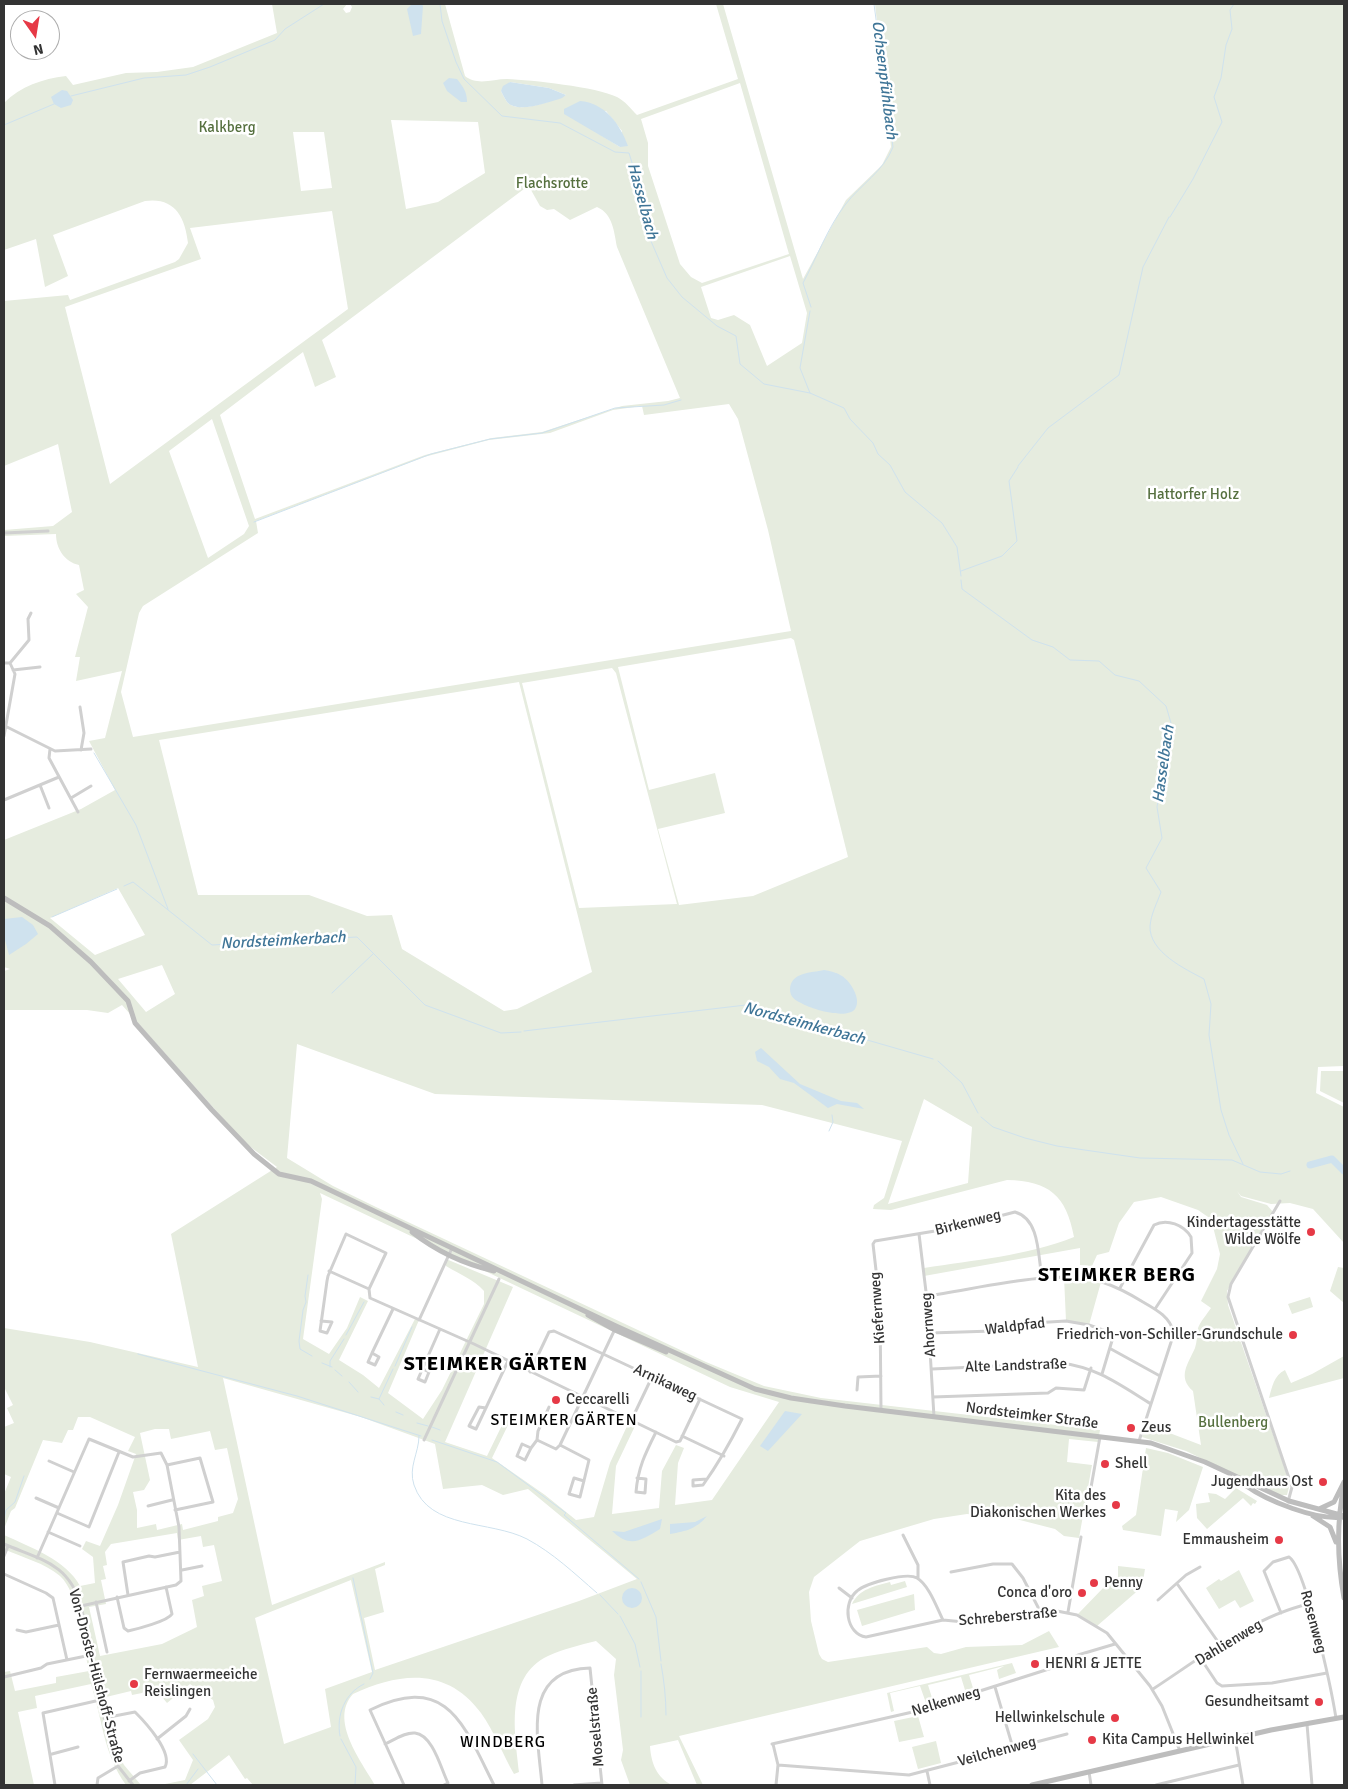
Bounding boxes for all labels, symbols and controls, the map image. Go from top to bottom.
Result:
north arrow [10,10,60,60]
water label: Ochsenpfühlbach [867,20,901,140]
text: N [32,40,45,59]
park label: Kalkberg [198,119,256,137]
water label: Hasselbach [623,161,661,241]
park label: Flachsrotte [516,175,588,193]
park label: Hattorfer Holz [1147,486,1239,504]
water label: Hasselbach [1149,724,1179,804]
water label: Nordsteimkerbach [220,928,346,954]
water label: Nordsteimkerbach [741,999,867,1049]
street label: Birkenweg [933,1206,1003,1240]
place label: Kindertagesstätte Wilde Wölfe [1187,1214,1301,1249]
marker: Kindertagesstätte Wilde Wölfe [1305,1226,1317,1238]
district label: STEIMKER BERG [1036,1264,1198,1288]
street label: Kiefernweg [866,1271,890,1345]
street label: Ahornweg [918,1292,940,1358]
street label: Waldpfad [984,1314,1046,1340]
place label: Friedrich-von-Schiller-Grundschule [1056,1326,1283,1344]
marker: Friedrich-von-Schiller-Grundschule [1287,1329,1299,1341]
district label: STEIMKER GÄRTEN [402,1353,590,1377]
street label: Alte Landstraße [965,1355,1067,1377]
street label: Arnikaweg [630,1360,700,1406]
place label: Ceccarelli [566,1391,629,1409]
marker: Ceccarelli [550,1394,562,1406]
street label: Nordsteimker Straße [965,1399,1099,1433]
district label: STEIMKER GÄRTEN [489,1411,639,1431]
park label: Bullenberg [1198,1414,1268,1432]
place label: Zeus [1141,1419,1171,1437]
marker: Zeus [1125,1422,1137,1434]
place label: Shell [1115,1455,1148,1473]
marker: Shell [1099,1458,1111,1470]
place label: Jugendhaus Ost [1211,1473,1313,1491]
marker: Jugendhaus Ost [1317,1476,1329,1488]
place label: Kita des Diakonischen Werkes [970,1487,1106,1522]
marker: Kita des Diakonischen Werkes [1110,1499,1122,1511]
place label: Emmausheim [1183,1531,1269,1549]
marker: Emmausheim [1273,1534,1285,1546]
place label: Penny [1104,1574,1143,1592]
marker: Penny [1088,1577,1100,1589]
place label: Conca d'oro [997,1584,1072,1602]
street label: Von-Droste-Hülshoff-Straße [64,1587,128,1765]
marker: Conca d'oro [1076,1587,1088,1599]
street label: Rosenweg [1296,1588,1330,1656]
street label: Schreberstraße [958,1604,1058,1630]
street label: Dahlienweg [1192,1616,1266,1670]
place label: HENRI & JETTE [1045,1655,1142,1673]
marker: HENRI & JETTE [1029,1658,1041,1670]
place label: Fernwaermeeiche Reislingen [144,1666,257,1701]
marker: Fernwaermeeiche Reislingen [128,1678,140,1690]
street label: Nelkenweg [909,1683,983,1721]
street label: Moselstraße [584,1686,608,1768]
place label: Gesundheitsamt [1205,1693,1309,1711]
marker: Gesundheitsamt [1313,1696,1325,1708]
place label: Hellwinkelschule [995,1709,1105,1727]
marker: Hellwinkelschule [1109,1712,1121,1724]
place label: Kita Campus Hellwinkel [1102,1731,1254,1749]
district label: WINDBERG [459,1733,547,1753]
street label: Veilchenweg [956,1733,1038,1771]
marker: Kita Campus Hellwinkel [1086,1734,1098,1746]

